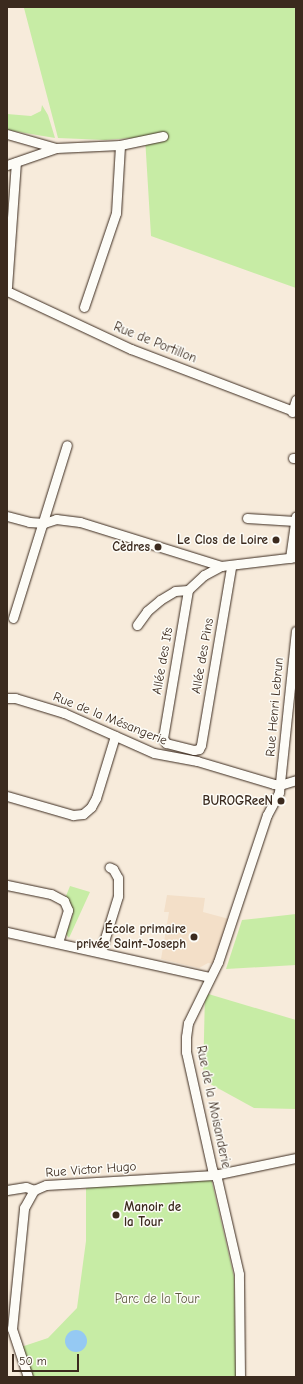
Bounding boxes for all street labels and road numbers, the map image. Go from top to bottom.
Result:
street label: Rue de Portillon [111,319,199,367]
street label: Allée des Pins [189,617,217,695]
street label: Allée des Ifs [149,626,177,696]
street label: Rue Henri Lebrun [263,657,287,757]
street label: Rue de la Mésangerie [51,689,169,749]
street label: Rue de la Moisanderie [192,1044,234,1170]
street label: Rue Victor Hugo [45,1159,137,1181]

